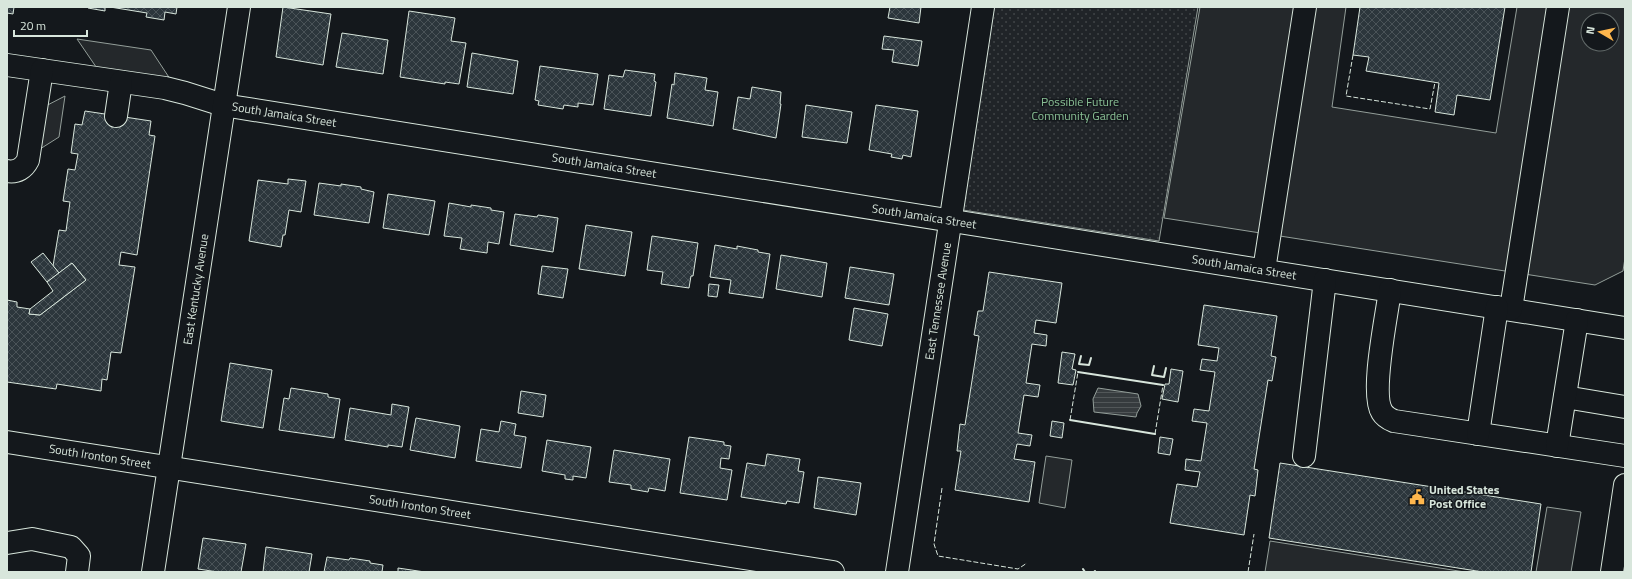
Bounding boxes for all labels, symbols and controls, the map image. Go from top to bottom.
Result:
scale bar [14,12,87,38]
north arrow [1580,12,1620,52]
text: 20 m [20,16,46,35]
text: N [1582,25,1599,35]
park label: Possible Future Community Garden [1031,92,1129,125]
street label: South Jamaica Street [231,97,339,132]
street label: South Jamaica Street [551,147,659,183]
street label: South Jamaica Street [870,198,979,234]
street label: East Kentucky Avenue [178,232,213,346]
street label: East Tennessee Avenue [919,241,956,361]
street label: South Jamaica Street [1190,249,1299,285]
street label: South Ironton Street [48,439,153,474]
place label: United States Post Office [1429,480,1500,513]
public building icon: United States Post Office [1408,488,1426,506]
street label: South Ironton Street [368,489,473,524]

